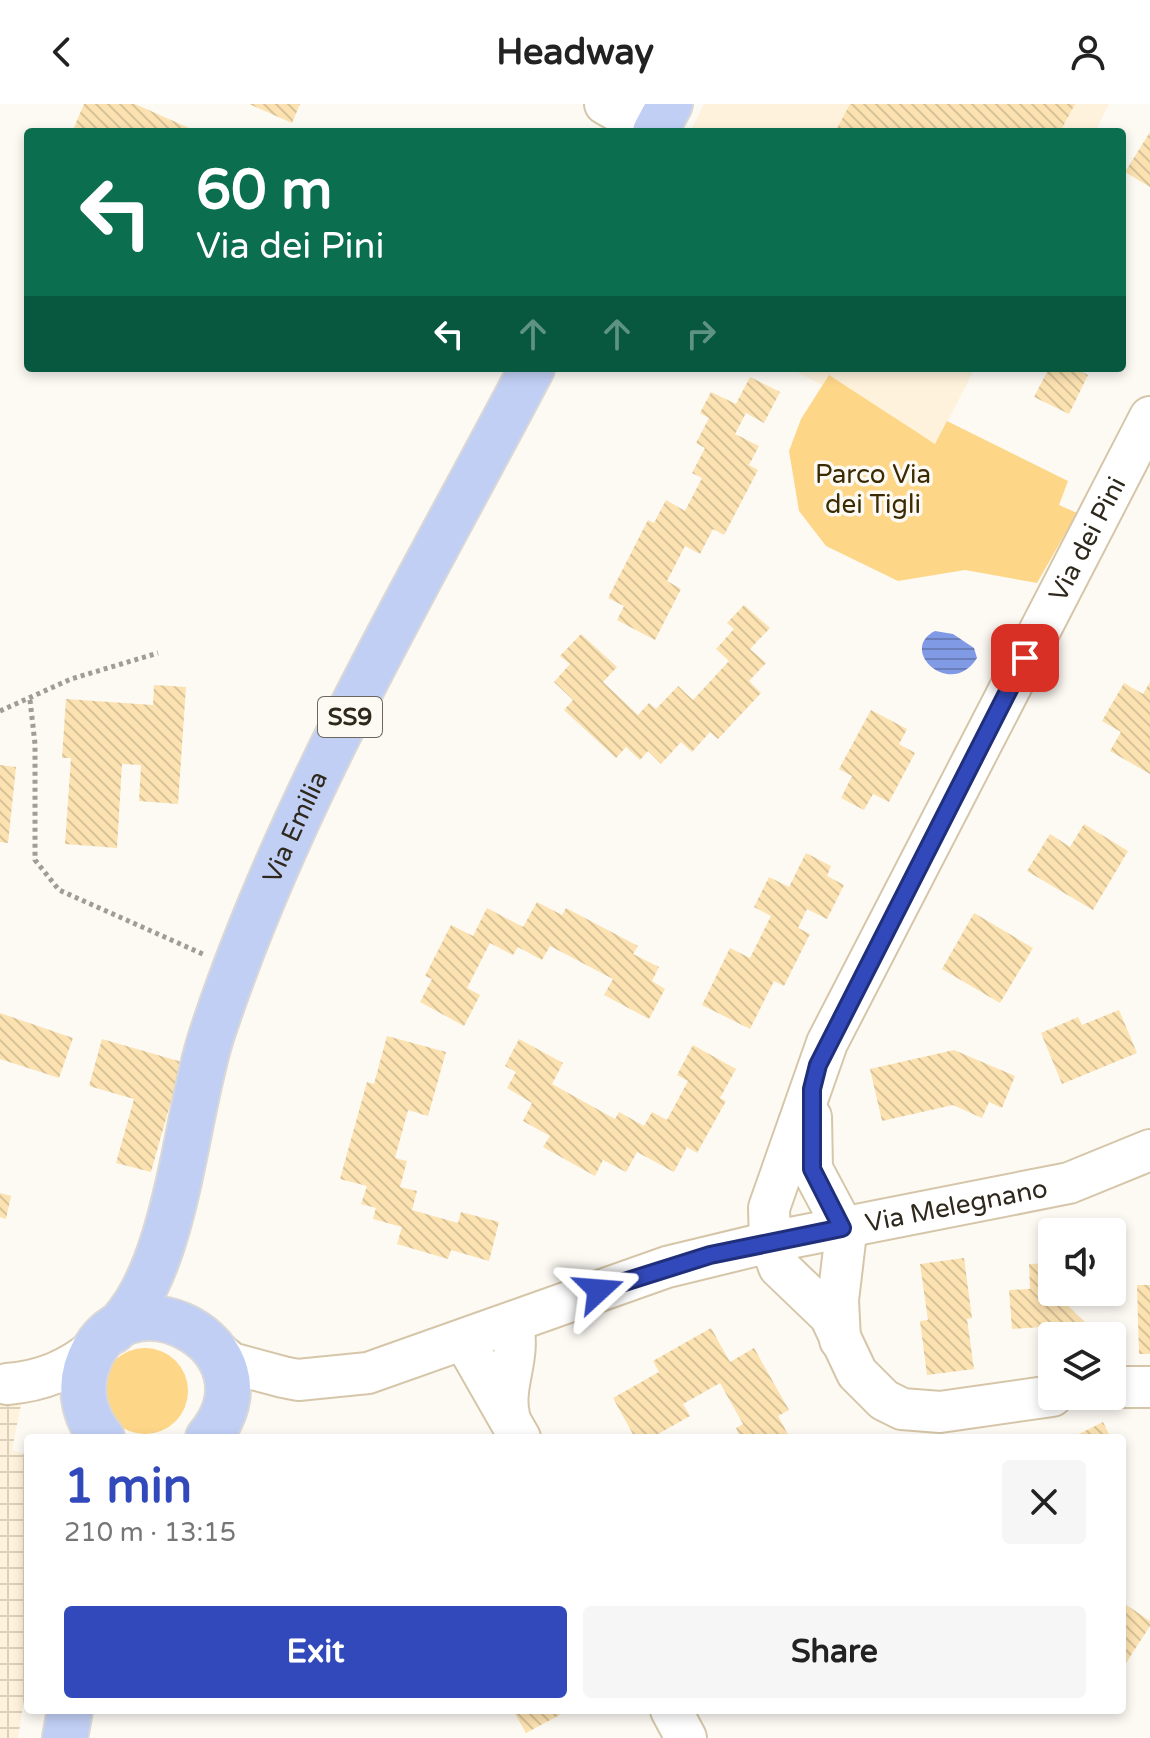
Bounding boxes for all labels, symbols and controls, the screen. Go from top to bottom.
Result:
icon: back [40,30,84,74]
icon: person [1066,30,1110,74]
text: Headway [496,31,654,74]
text: 60 m [196,157,332,224]
icon: left [64,160,168,264]
text: Via dei Pini [196,225,384,268]
icon: left [427,312,471,356]
icon: ahead [511,312,555,356]
icon: ahead [595,312,639,356]
icon: right [679,312,723,356]
park label: Parco Via dei Tigli [815,459,931,520]
street label: Via dei Pini [1043,472,1132,607]
pin [991,624,1059,692]
icon: arrive [1003,636,1047,680]
road number: SS9 [318,697,382,737]
street label: Via Emilia [256,766,334,888]
street label: Via Melegnano [863,1173,1050,1239]
map controls [1038,1218,1126,1410]
button: sound [1038,1218,1126,1306]
position arrow [557,1248,641,1332]
button: layers [1038,1322,1126,1410]
text: 1 min [64,1458,192,1516]
button: close [1002,1460,1086,1544]
text: 210 m · 13:15 [64,1517,236,1548]
button: Exit [64,1606,567,1698]
button: Share [583,1606,1086,1698]

